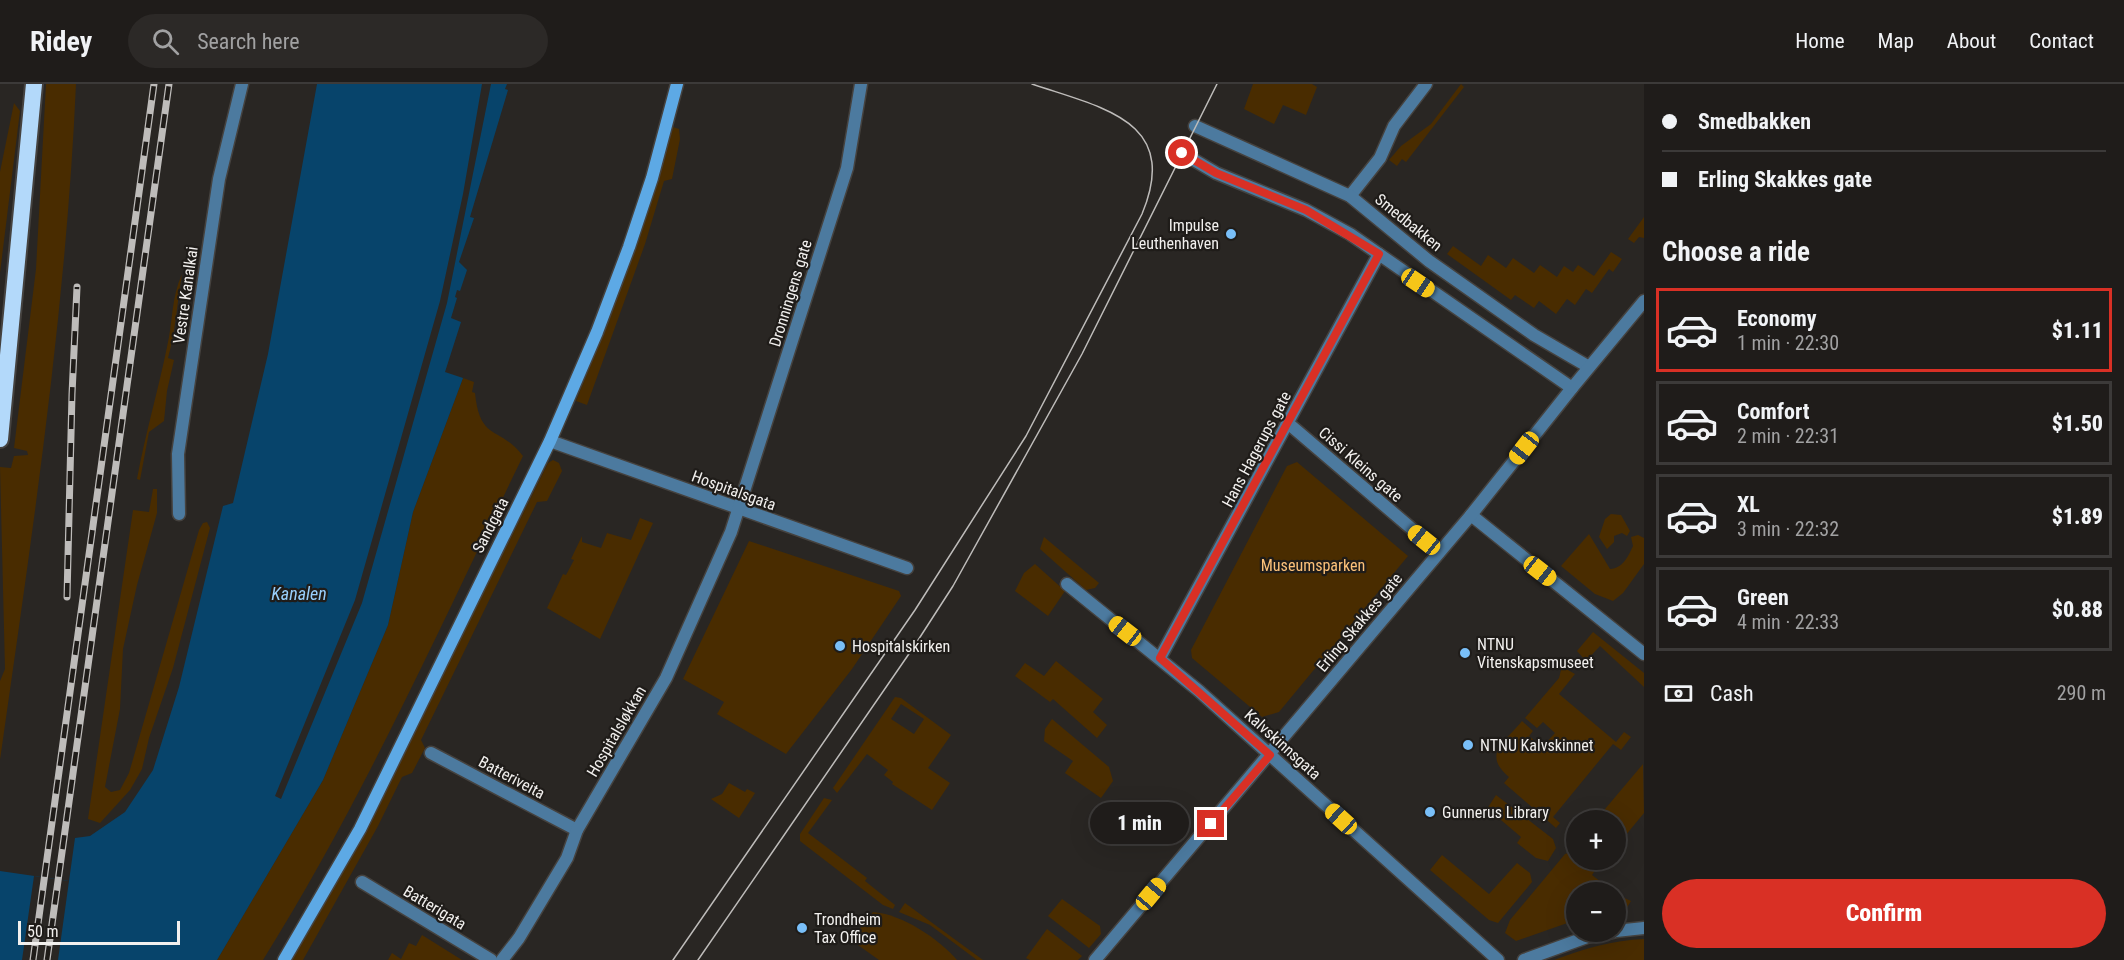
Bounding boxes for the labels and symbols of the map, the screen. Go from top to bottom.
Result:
route start [1168,139,1195,166]
street label: Smedbakken [1371,190,1446,255]
place label: Impulse Leuthenhaven [1131,216,1219,253]
marker: Impulse Leuthenhaven [1224,227,1238,241]
street label: Dronningens gate [765,237,816,349]
street label: Vestre Kanalkai [169,245,202,345]
car [1398,265,1438,301]
street label: Hans Hagerups gate [1218,388,1295,510]
street label: Cissi Kleins gate [1315,423,1406,506]
car [1506,428,1542,468]
street label: Hospitalsgata [689,466,778,514]
street label: Sandgata [468,494,512,556]
car [1404,522,1444,558]
car [1520,553,1560,589]
park label: Museumsparken [1261,556,1365,575]
street label: Erling Skakkes gate [1313,569,1406,676]
water label: Kanalen [271,583,327,604]
car [1105,613,1145,649]
place label: NTNU Vitenskapsmuseet [1477,635,1594,672]
place label: Hospitalskirken [852,637,950,656]
marker: Hospitalskirken [833,639,847,653]
marker: NTNU Vitenskapsmuseet [1458,646,1472,660]
street label: Hospitalsløkkan [583,682,650,780]
street label: Kalvskinnsgata [1241,705,1325,783]
place label: NTNU Kalvskinnet [1480,736,1594,755]
marker: NTNU Kalvskinnet [1461,738,1475,752]
street label: Batteriveita [475,752,548,803]
car [1322,800,1360,838]
callout: 1 min [1091,803,1190,845]
place label: Gunnerus Library [1442,803,1549,822]
marker: Gunnerus Library [1423,805,1437,819]
route end [1197,810,1224,837]
car [1133,874,1169,914]
street label: Batterigata [400,881,470,934]
place label: Trondheim Tax Office [814,910,881,947]
scale bar [18,918,180,946]
marker: Trondheim Tax Office [795,921,809,935]

